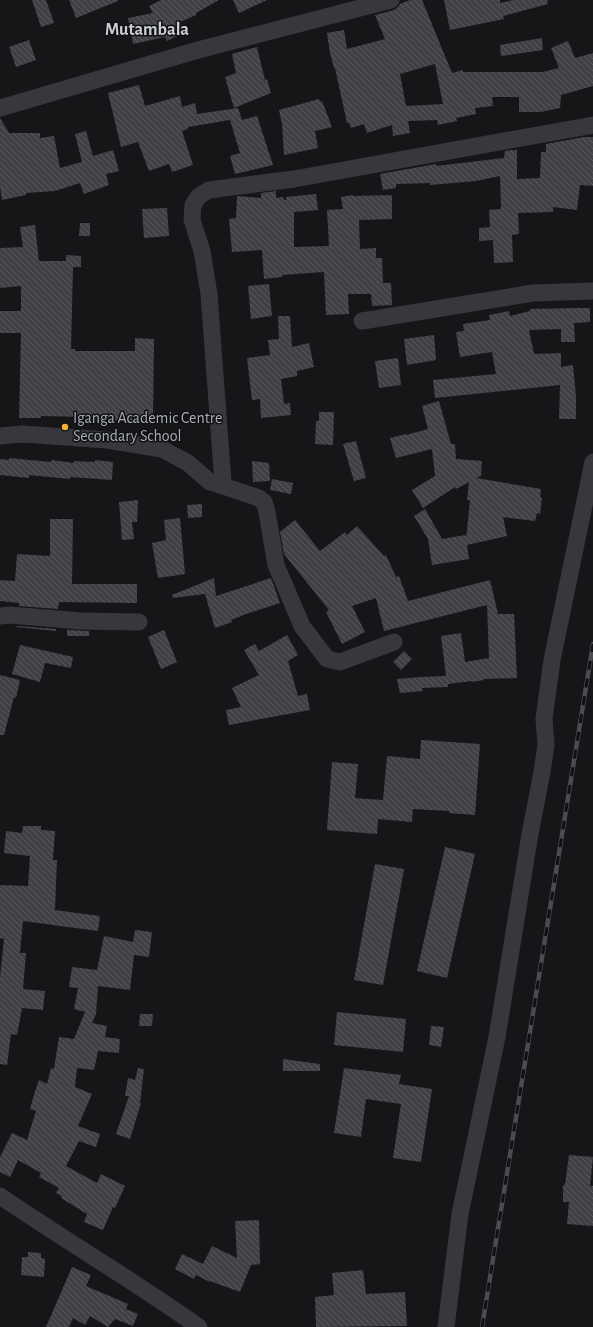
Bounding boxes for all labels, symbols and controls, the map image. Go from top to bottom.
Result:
district label: Mutambala [105,21,189,39]
place label: Iganga Academic Centre Secondary School [73,410,222,445]
marker: Iganga Academic Centre Secondary School [60,422,70,432]

